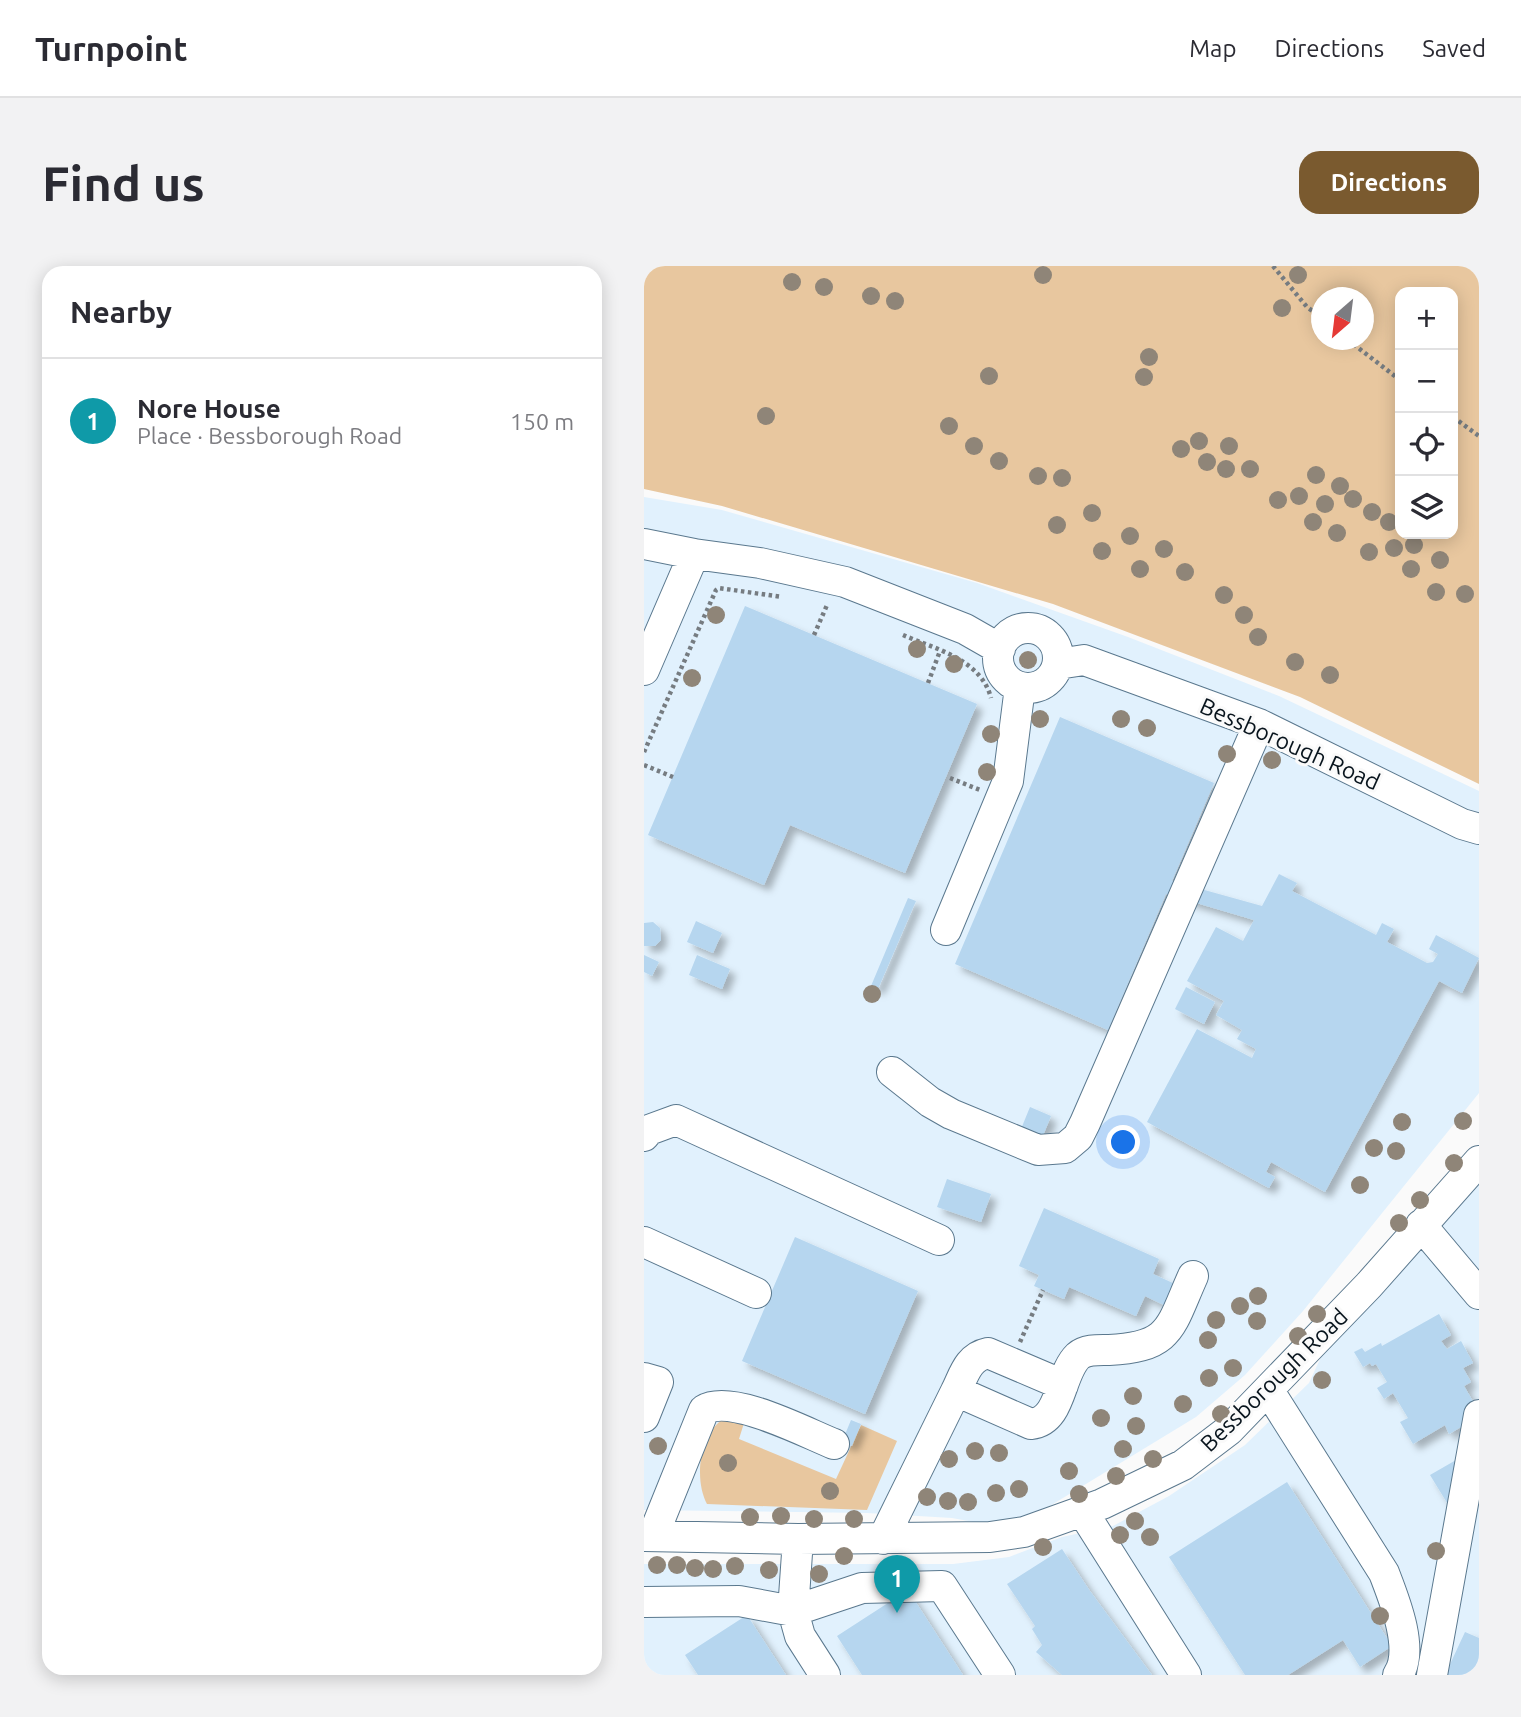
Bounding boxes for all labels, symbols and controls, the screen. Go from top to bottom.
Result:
text: Turnpoint [35,30,187,67]
text: Map [1189,35,1236,62]
text: Directions [1274,35,1384,62]
text: Saved [1422,35,1486,62]
button: Directions [1299,151,1479,214]
text: Find us [42,155,205,210]
north arrow [1311,287,1374,350]
map controls [1395,287,1458,539]
button: + [1395,287,1458,350]
text: Nearby [70,295,172,329]
button: − [1395,350,1458,413]
text: Nore House [137,394,281,423]
text: 1 [87,409,99,434]
text: 150 m [510,409,574,434]
button: locate [1395,413,1458,476]
text: Place · Bessborough Road [137,423,402,448]
button: layers [1395,476,1458,539]
street label: Bessborough Road [1196,693,1384,794]
your location [1106,1125,1140,1159]
street label: Bessborough Road [1195,1303,1352,1456]
pin: 1 [874,1555,920,1613]

